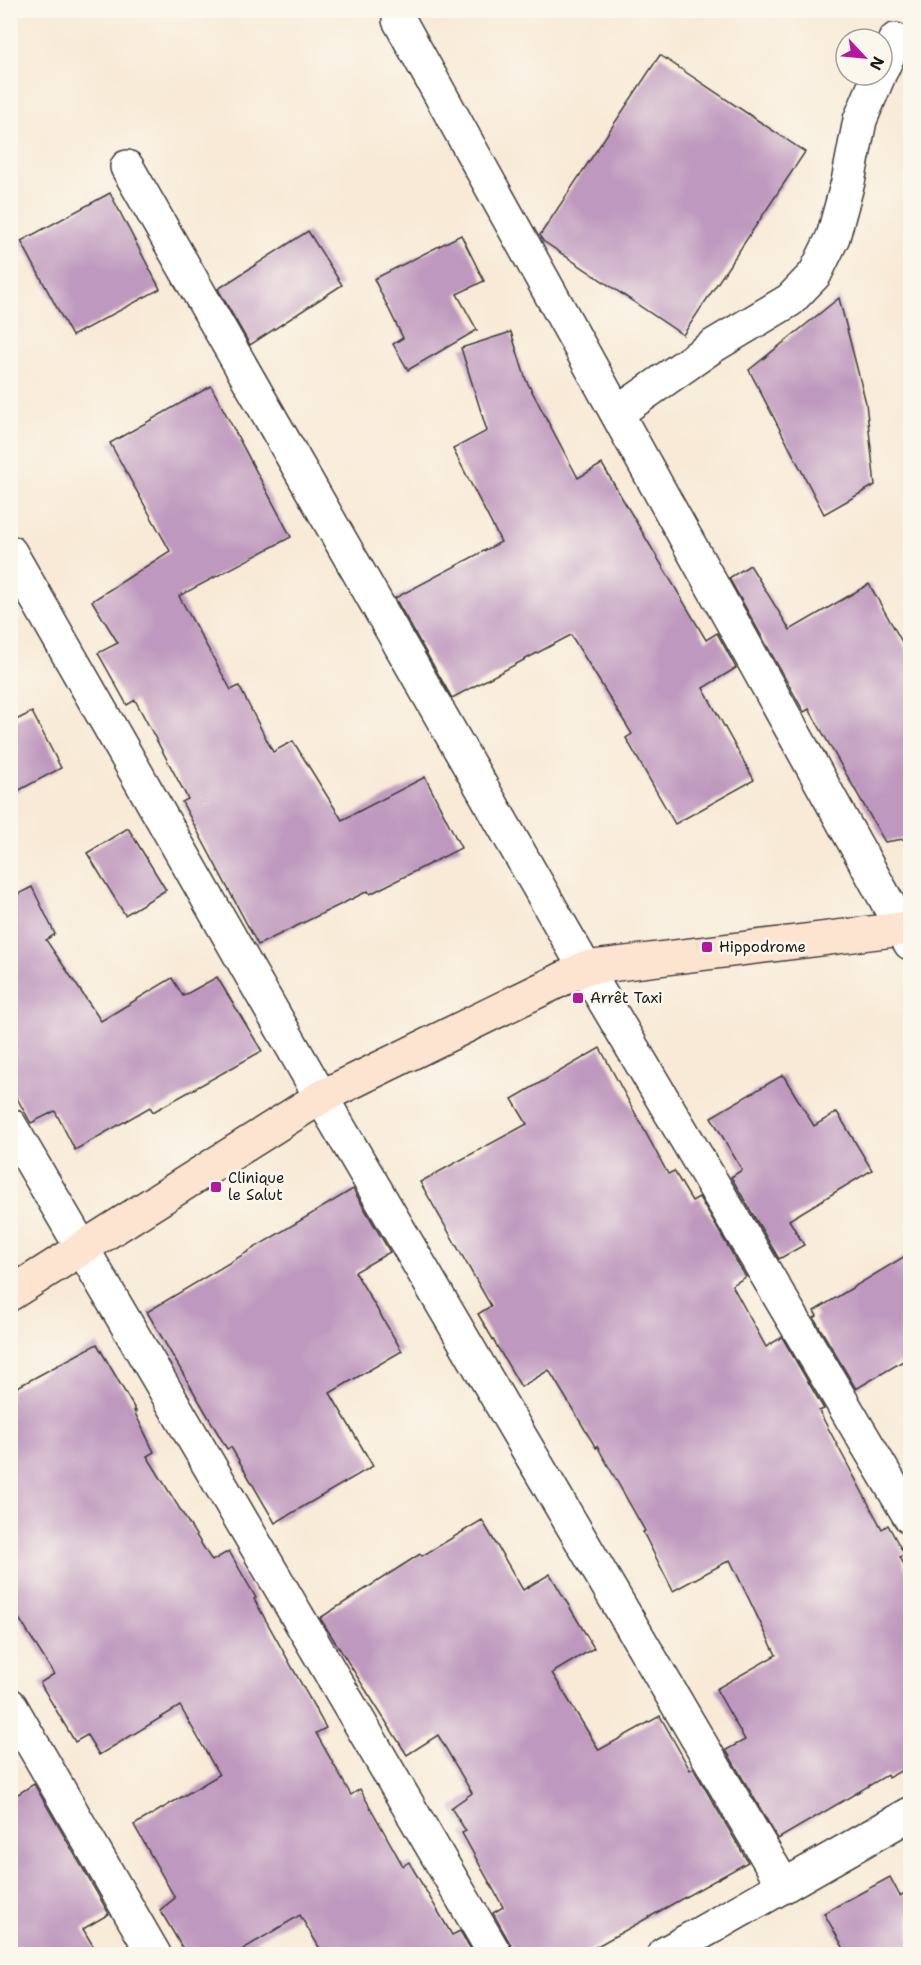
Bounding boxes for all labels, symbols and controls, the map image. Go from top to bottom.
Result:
north arrow [834,27,894,87]
text: N [865,53,889,74]
place label: Hippodrome [719,937,806,957]
marker: Hippodrome [700,940,714,954]
place label: Arrêt Taxi [590,988,663,1008]
marker: Arrêt Taxi [571,991,585,1005]
place label: Clinique le Salut [228,1168,284,1205]
marker: Clinique le Salut [209,1180,223,1194]

